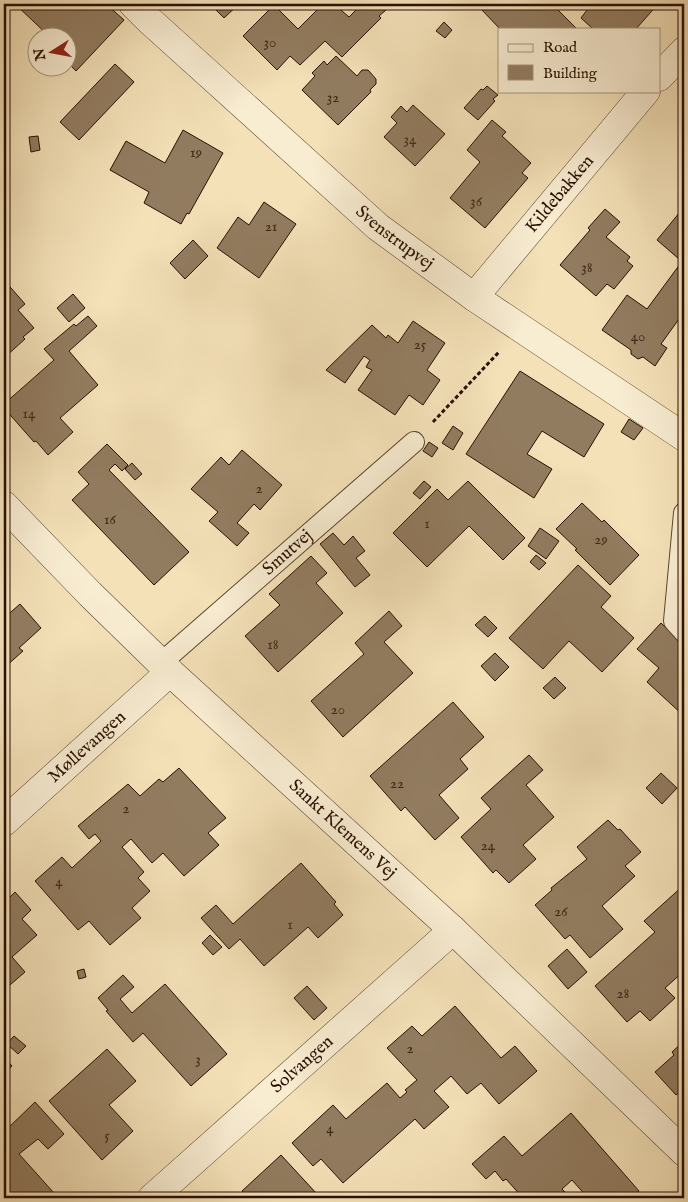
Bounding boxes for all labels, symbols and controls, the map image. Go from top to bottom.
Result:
north arrow [28,28,78,78]
legend [498,28,660,92]
house number: 30 [264,33,276,52]
text: Road [543,38,578,57]
text: N [30,47,50,63]
text: Building [543,64,598,83]
house number: 32 [327,88,339,107]
house number: 34 [404,130,417,149]
house number: 19 [190,143,202,162]
street label: Kildebakken [521,150,599,238]
house number: 36 [470,192,483,211]
street label: Svenstrupvej [350,200,438,275]
house number: 21 [265,217,277,236]
house number: 38 [581,258,593,277]
house number: 40 [631,327,645,346]
house number: 25 [414,335,427,354]
house number: 14 [23,404,36,423]
house number: 2 [255,479,263,498]
house number: 16 [104,510,117,529]
house number: 1 [424,514,430,533]
street label: Smutvej [258,524,317,581]
house number: 29 [594,530,608,549]
house number: 18 [267,635,279,654]
house number: 20 [331,700,345,719]
street label: Møllevangen [43,705,131,788]
street label: Sankt Klemens Vej [284,774,401,884]
house number: 22 [390,774,404,793]
house number: 2 [122,799,130,818]
house number: 24 [481,836,496,855]
house number: 4 [55,872,63,891]
house number: 26 [554,902,568,921]
house number: 1 [287,915,293,934]
house number: 28 [617,984,630,1003]
street label: Solvangen [266,1030,339,1098]
house number: 2 [406,1039,414,1058]
house number: 3 [195,1050,201,1069]
house number: 4 [326,1119,334,1138]
house number: 5 [104,1126,110,1145]

